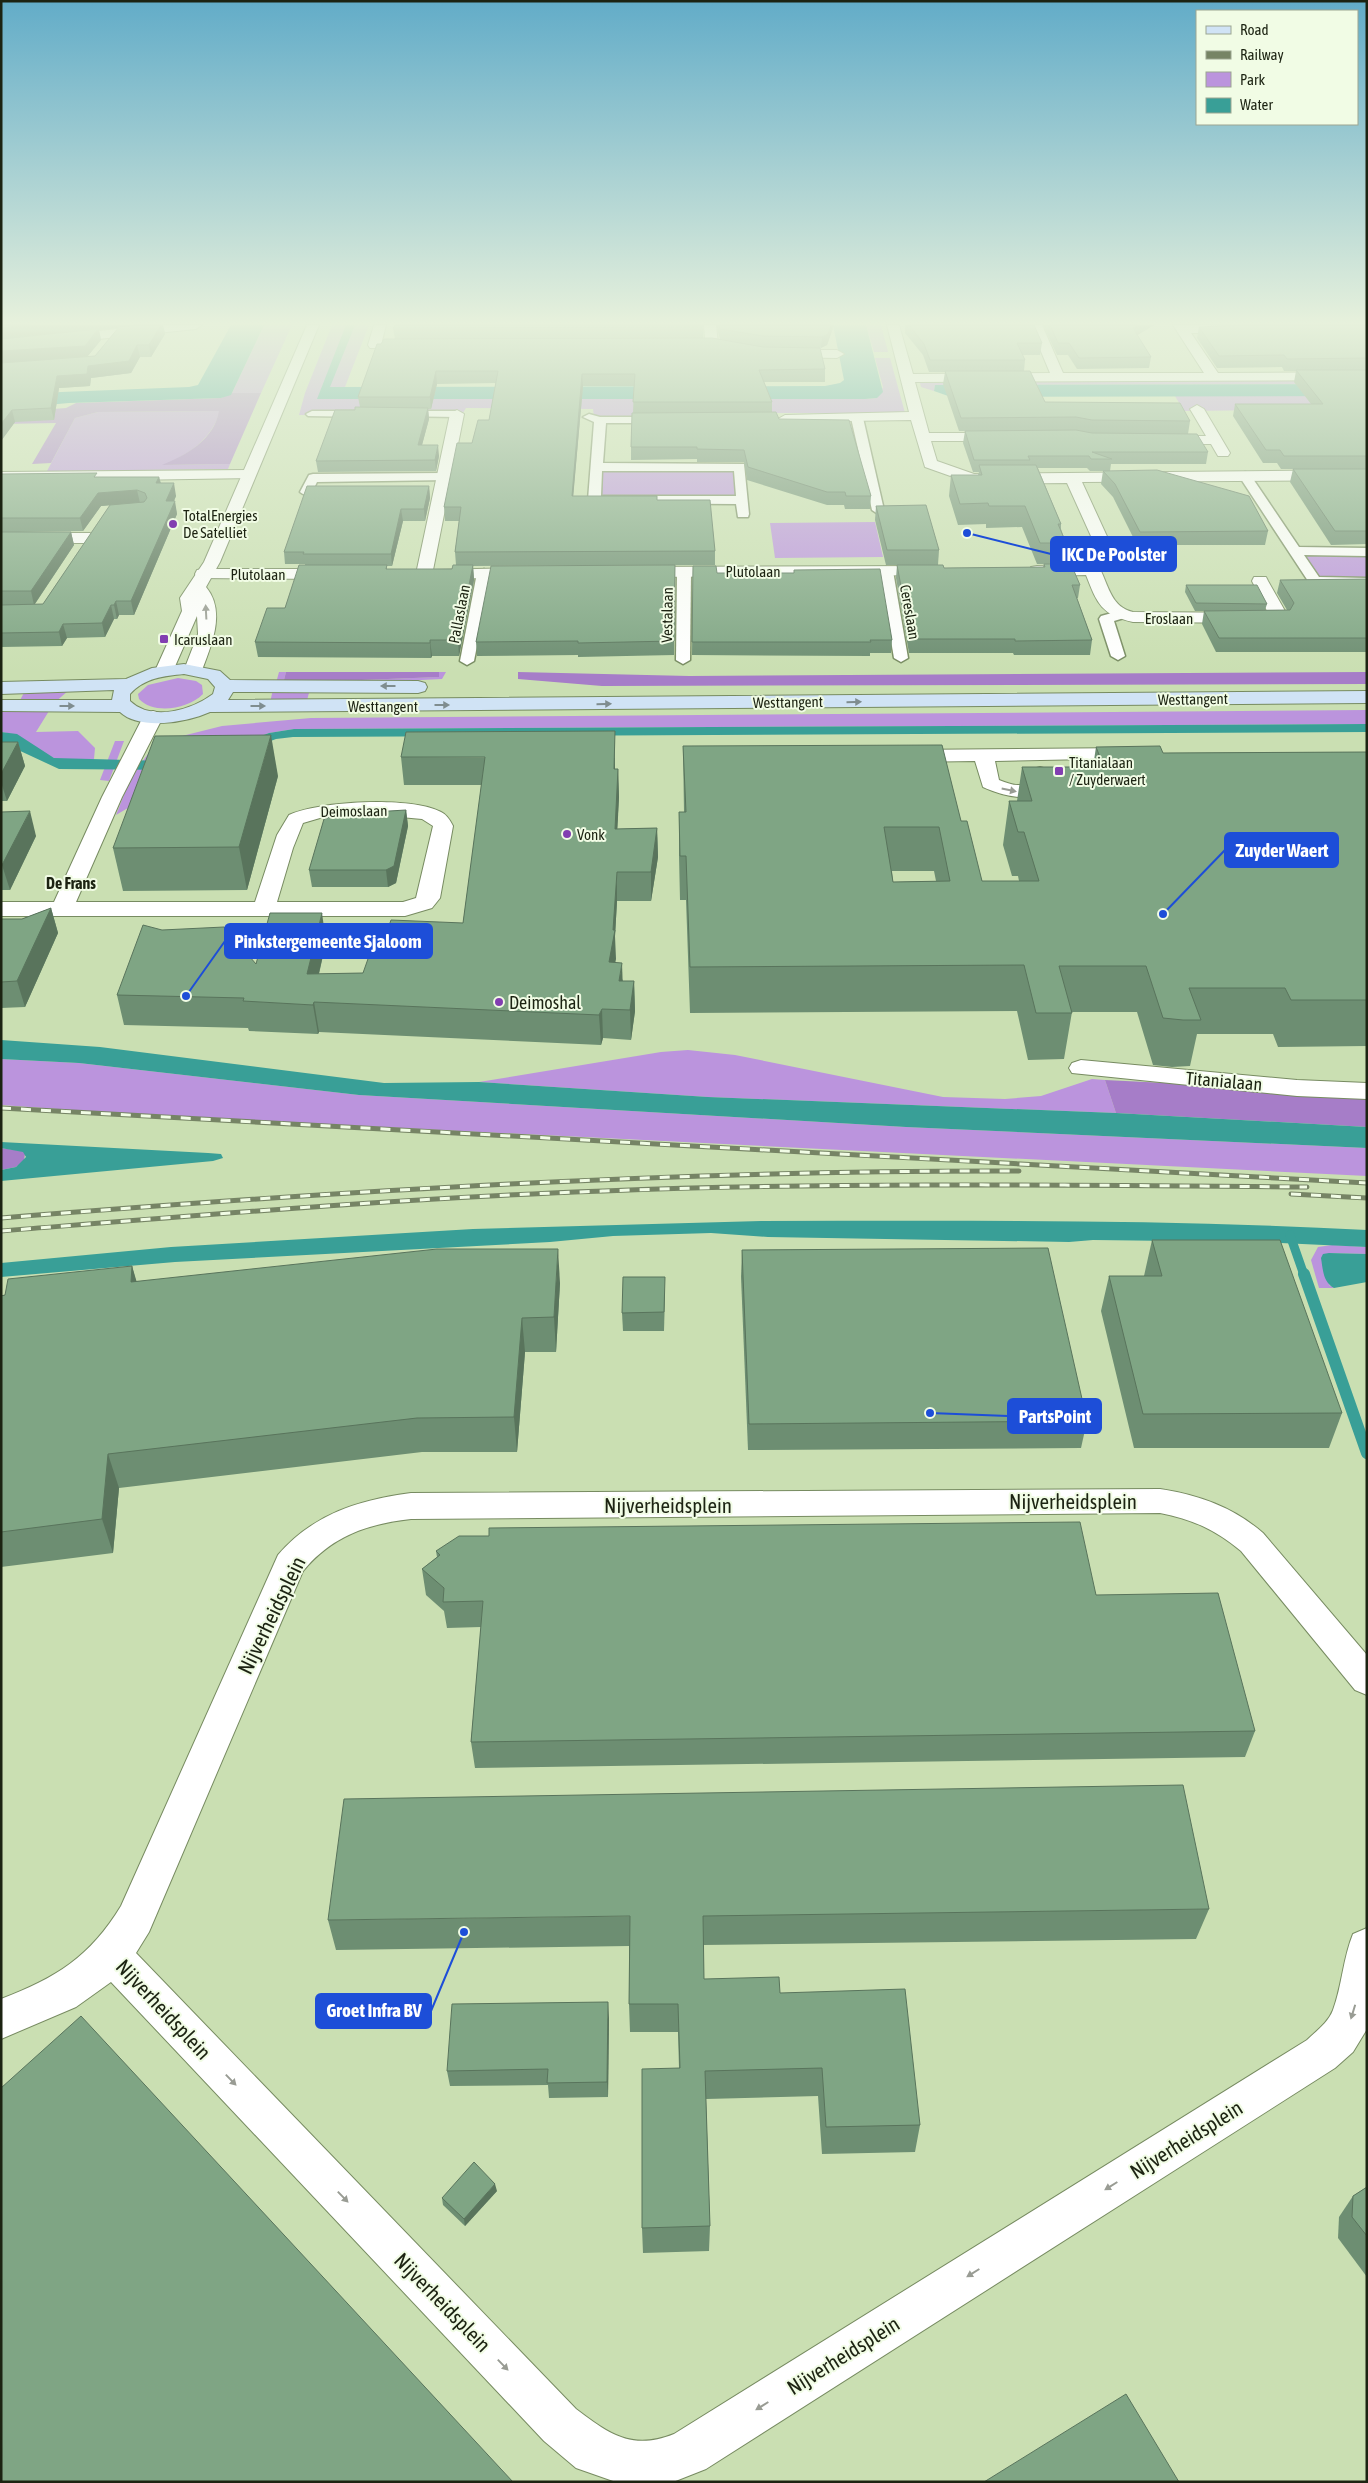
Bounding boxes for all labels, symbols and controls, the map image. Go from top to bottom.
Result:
legend [1196,10,1358,125]
text: Road [1240,21,1269,38]
text: Railway [1240,46,1284,63]
text: Park [1240,71,1265,88]
text: Water [1240,96,1273,113]
place label: TotalEnergies De Satelliet [183,507,257,541]
marker: TotalEnergies De Satelliet [167,518,179,530]
callout: IKC De Poolster [1051,537,1176,571]
text: IKC De Poolster [1062,543,1167,565]
street label: Plutolaan [726,563,781,580]
street label: Plutolaan [231,566,286,583]
street label: Pallaslaan [445,583,473,645]
street label: Cereslaan [897,583,923,641]
street label: Vestalaan [658,587,676,643]
one-way arrow [201,604,209,620]
street label: Eroslaan [1145,610,1193,627]
place label: Icaruslaan [174,631,233,648]
marker: Icaruslaan [158,633,170,645]
one-way arrow [380,682,396,690]
street label: Westtangent [1158,690,1228,708]
street label: Westtangent [753,693,823,711]
street label: Westtangent [348,698,418,715]
one-way arrow [846,698,862,706]
one-way arrow [596,700,612,708]
one-way arrow [434,701,450,709]
one-way arrow [59,702,75,710]
one-way arrow [250,702,266,710]
place label: Titanialaan / Zuyderwaert [1069,754,1146,788]
marker: Titanialaan / Zuyderwaert [1053,765,1065,777]
one-way arrow [1001,786,1016,794]
street label: Deimoslaan [320,802,388,820]
place label: Vonk [577,826,605,843]
marker: Vonk [561,828,573,840]
callout: Zuyder Waert [1225,833,1338,867]
text: Zuyder Waert [1236,839,1329,861]
district label: De Frans [46,874,96,892]
callout: Pinkstergemeente Sjaloom [225,924,432,958]
text: Pinkstergemeente Sjaloom [234,930,422,952]
place label: Deimoshal [509,992,581,1013]
marker: Deimoshal [493,996,505,1008]
street label: Titanialaan [1185,1067,1263,1095]
callout: PartsPoint [1008,1399,1101,1433]
text: PartsPoint [1019,1405,1092,1427]
street label: Nijverheidsplein [1009,1489,1137,1513]
street label: Nijverheidsplein [604,1493,732,1517]
street label: Nijverheidsplein [232,1552,310,1678]
street label: Nijverheidsplein [112,1954,216,2064]
callout: Groet Infra BV [316,1994,431,2028]
text: Groet Infra BV [326,1999,422,2021]
one-way arrow [1349,2005,1357,2020]
one-way arrow [225,2073,237,2085]
street label: Nijverheidsplein [1125,2095,1247,2183]
one-way arrow [1104,2182,1117,2191]
one-way arrow [337,2191,349,2203]
street label: Nijverheidsplein [390,2248,496,2356]
one-way arrow [967,2268,980,2277]
street label: Nijverheidsplein [782,2311,904,2399]
one-way arrow [497,2359,509,2371]
one-way arrow [755,2401,768,2411]

